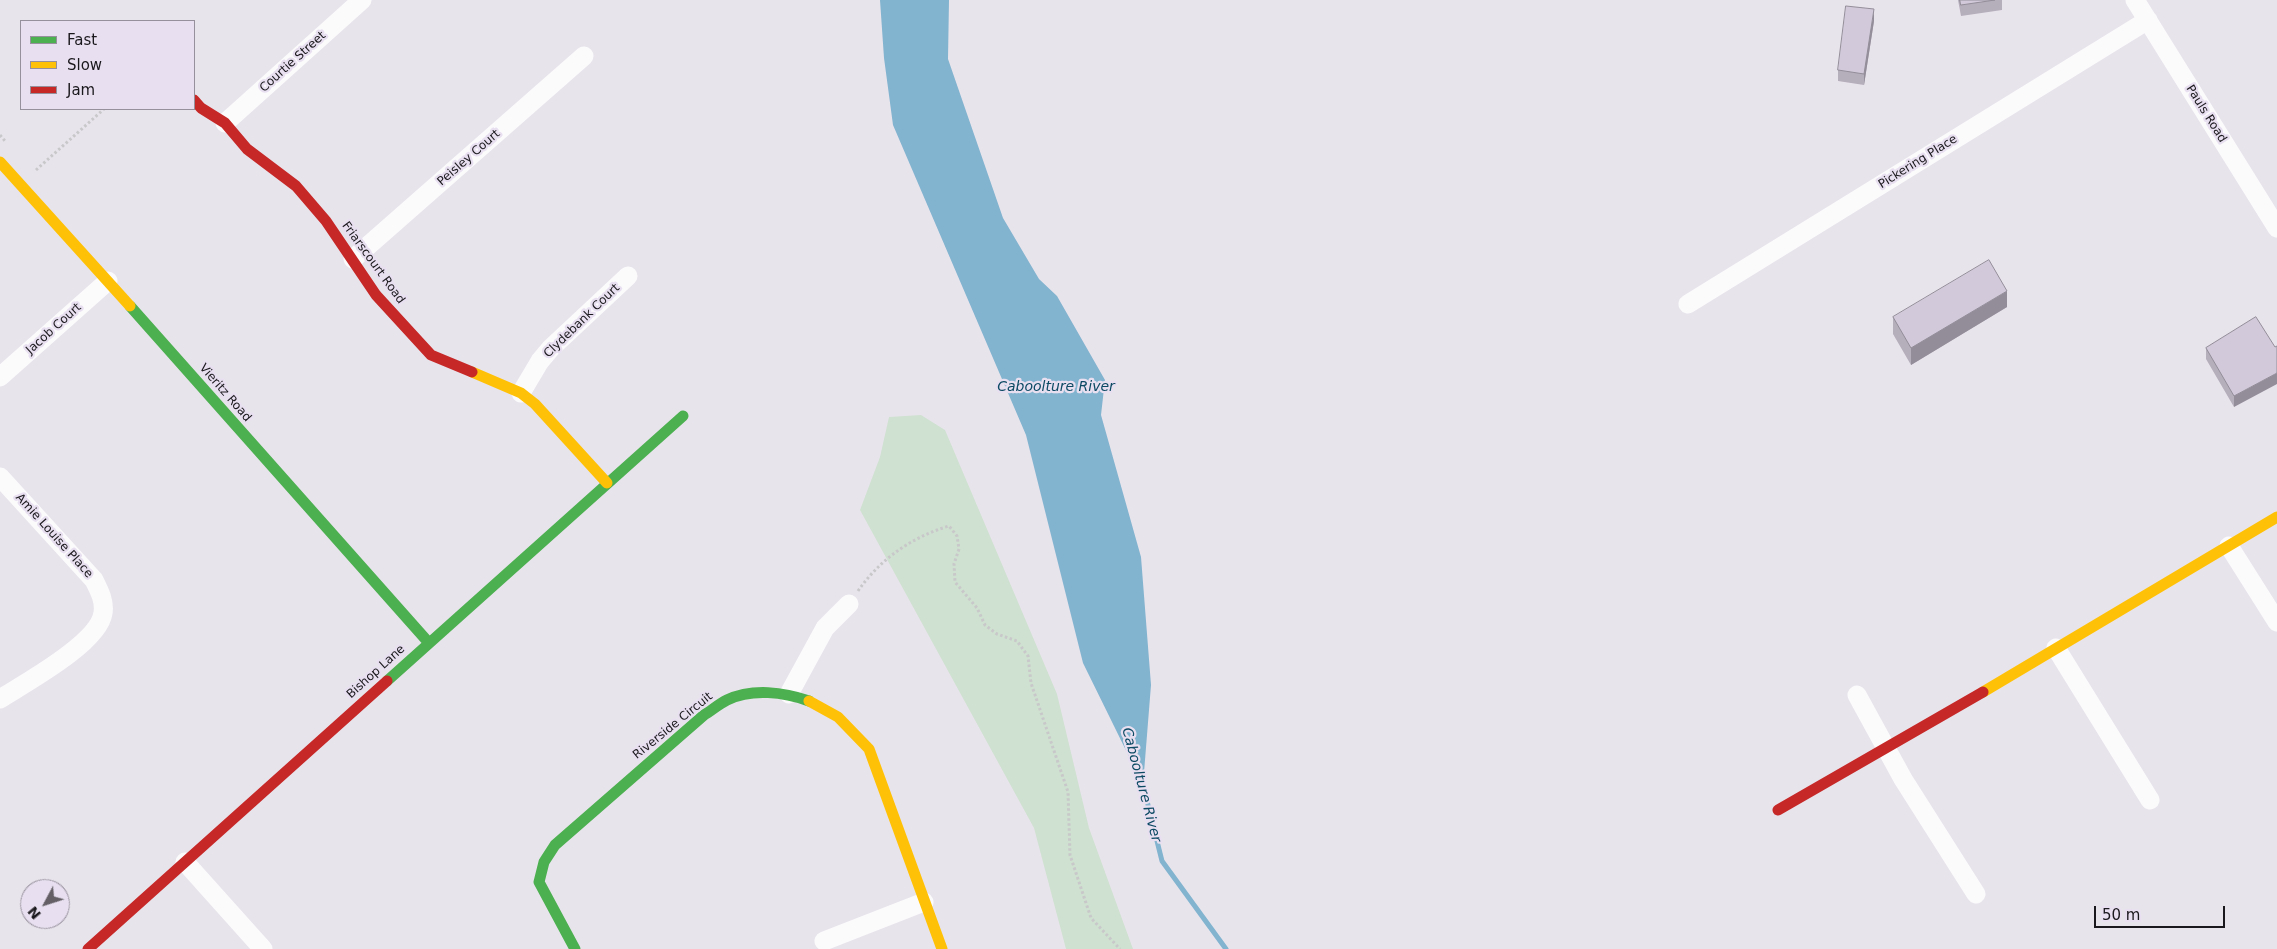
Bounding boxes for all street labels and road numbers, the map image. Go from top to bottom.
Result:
street label: Courtie Street [257,29,329,95]
street label: Pauls Road [2183,83,2229,145]
street label: Peisley Court [435,127,503,189]
street label: Pickering Place [1876,132,1960,192]
street label: Friarscourt Road [338,219,408,307]
street label: Clydebank Court [541,281,623,361]
street label: Jacob Court [23,300,85,358]
street label: Vieritz Road [196,361,254,425]
street label: Amie Louise Place [12,491,96,581]
street label: Bishop Lane [344,642,408,702]
street label: Riverside Circuit [630,690,716,762]

